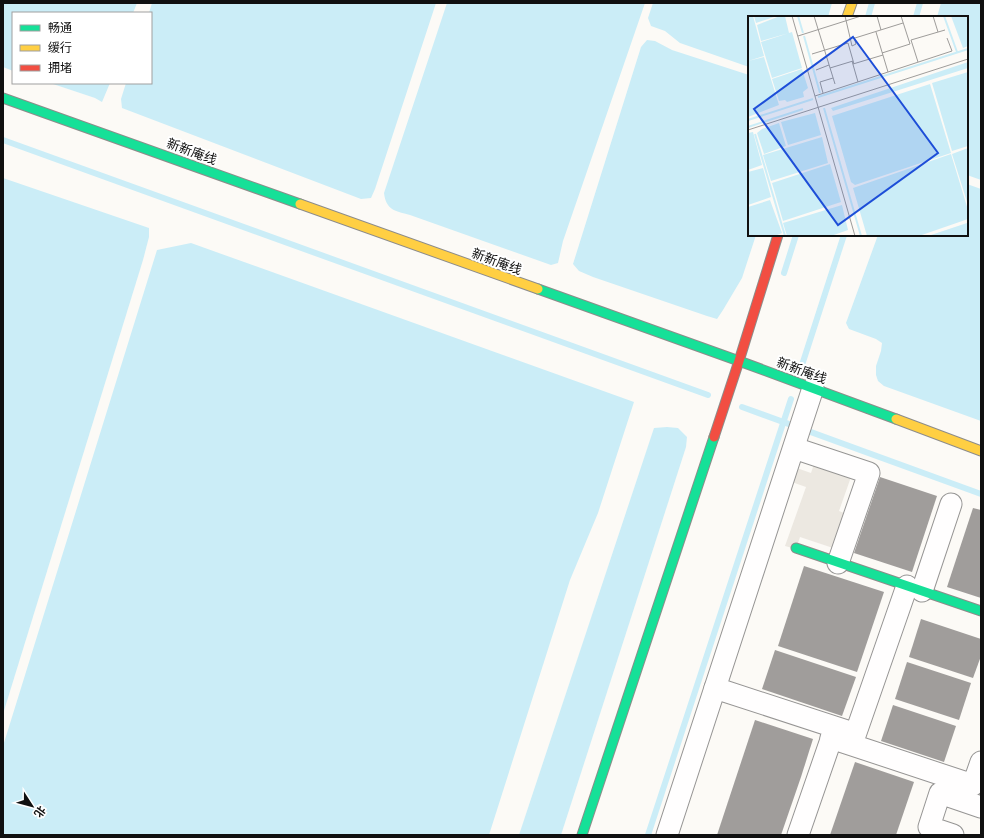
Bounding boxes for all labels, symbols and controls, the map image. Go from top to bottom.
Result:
legend [12,12,152,84]
inset map [748,16,968,236]
text: 畅通 [48,19,72,36]
text: 缓行 [48,39,72,56]
text: 拥堵 [48,59,72,76]
street label: 新新庵线 [164,134,220,168]
street label: 新新庵线 [469,244,525,278]
street label: 新新庵线 [774,353,830,387]
north arrow [12,786,52,826]
text: 北 [31,803,50,821]

